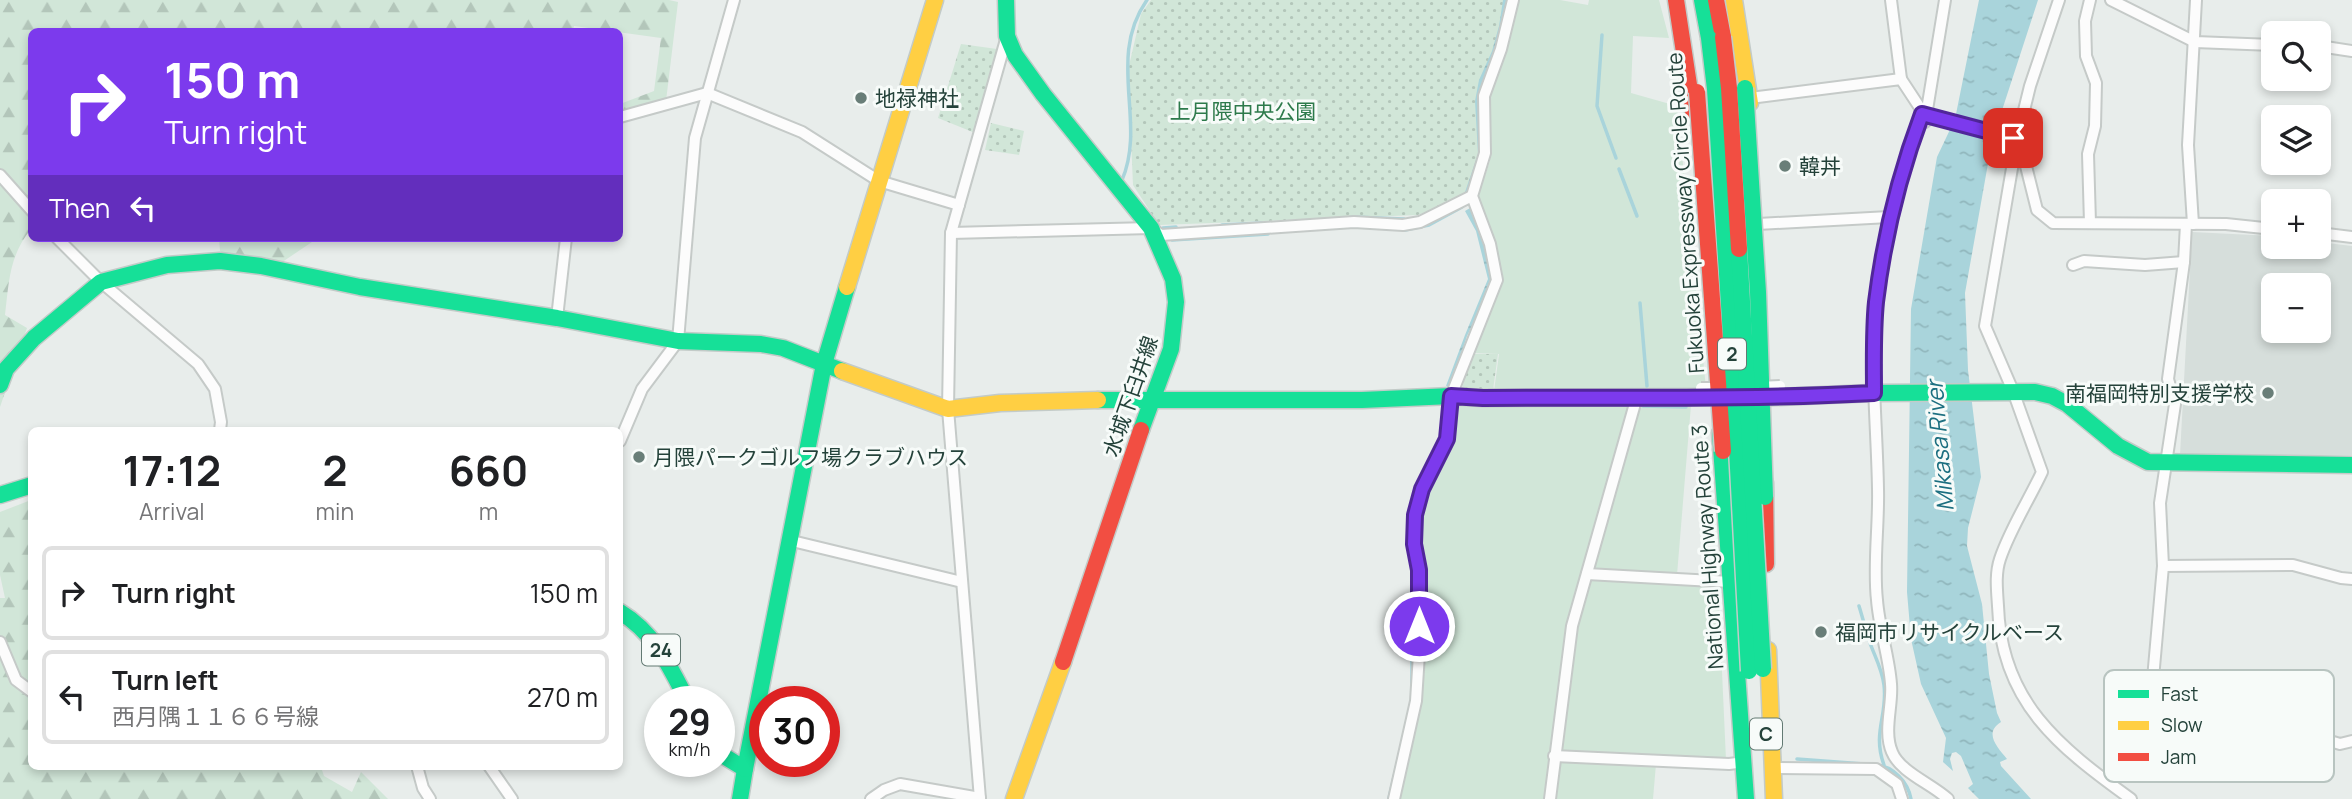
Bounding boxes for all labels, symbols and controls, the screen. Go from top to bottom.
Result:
map controls [2261,21,2331,343]
button: search [2261,21,2331,91]
text: 150 m [164,46,300,113]
street label: Fukuoka Expressway Circle Route [1660,52,1710,374]
icon: right [49,56,140,147]
place label: 地禄神社 [875,84,959,112]
marker: 地禄神社 [853,90,869,106]
park label: 上月隈中央公園 [1170,97,1317,125]
button: layers [2261,105,2331,175]
pin [1983,108,2043,168]
text: Turn right [164,110,307,154]
icon: arrive [1994,119,2032,157]
place label: 韓丼 [1799,152,1841,180]
marker: 韓丼 [1777,158,1793,174]
icon: left [124,189,162,227]
button: + [2261,189,2331,259]
text: Then [49,190,110,226]
button: − [2261,273,2331,343]
street label: 水城下臼井線 [1096,332,1164,460]
road number: 2 [1718,338,1746,370]
water label: Mikasa River [1917,377,1961,513]
place label: 南福岡特別支援学校 [2065,379,2254,407]
marker: 南福岡特別支援学校 [2260,385,2276,401]
street label: National Highway Route 3 [1684,424,1730,670]
text: 17:12 [123,441,221,499]
text: 2 [322,441,347,499]
text: 660 [449,441,529,499]
place label: 月隈パークゴルフ場クラブハウス [653,443,968,471]
marker: 月隈パークゴルフ場クラブハウス [631,449,647,465]
text: Arrival [139,495,205,527]
text: min [316,495,354,527]
text: m [479,495,498,527]
icon: right [53,574,91,612]
text: Turn right [112,575,236,611]
text: 150 m [530,575,598,611]
position arrow [1382,589,1456,663]
place label: 福岡市リサイクルベース [1835,618,2064,646]
marker: 福岡市リサイクルベース [1813,624,1829,640]
road number: 24 [642,635,680,666]
text: Turn left [112,662,219,698]
legend [2104,670,2334,782]
icon: left [53,678,91,716]
text: 270 m [527,679,598,715]
text: Fast [2161,681,2198,707]
speed limit sign: 30 [749,686,840,777]
text: 29 [668,698,711,746]
text: 西月隅１１６６号線 [112,700,319,732]
text: Slow [2161,712,2203,738]
road number: C [1750,719,1782,750]
text: km/h [669,737,710,761]
text: Jam [2161,744,2196,770]

